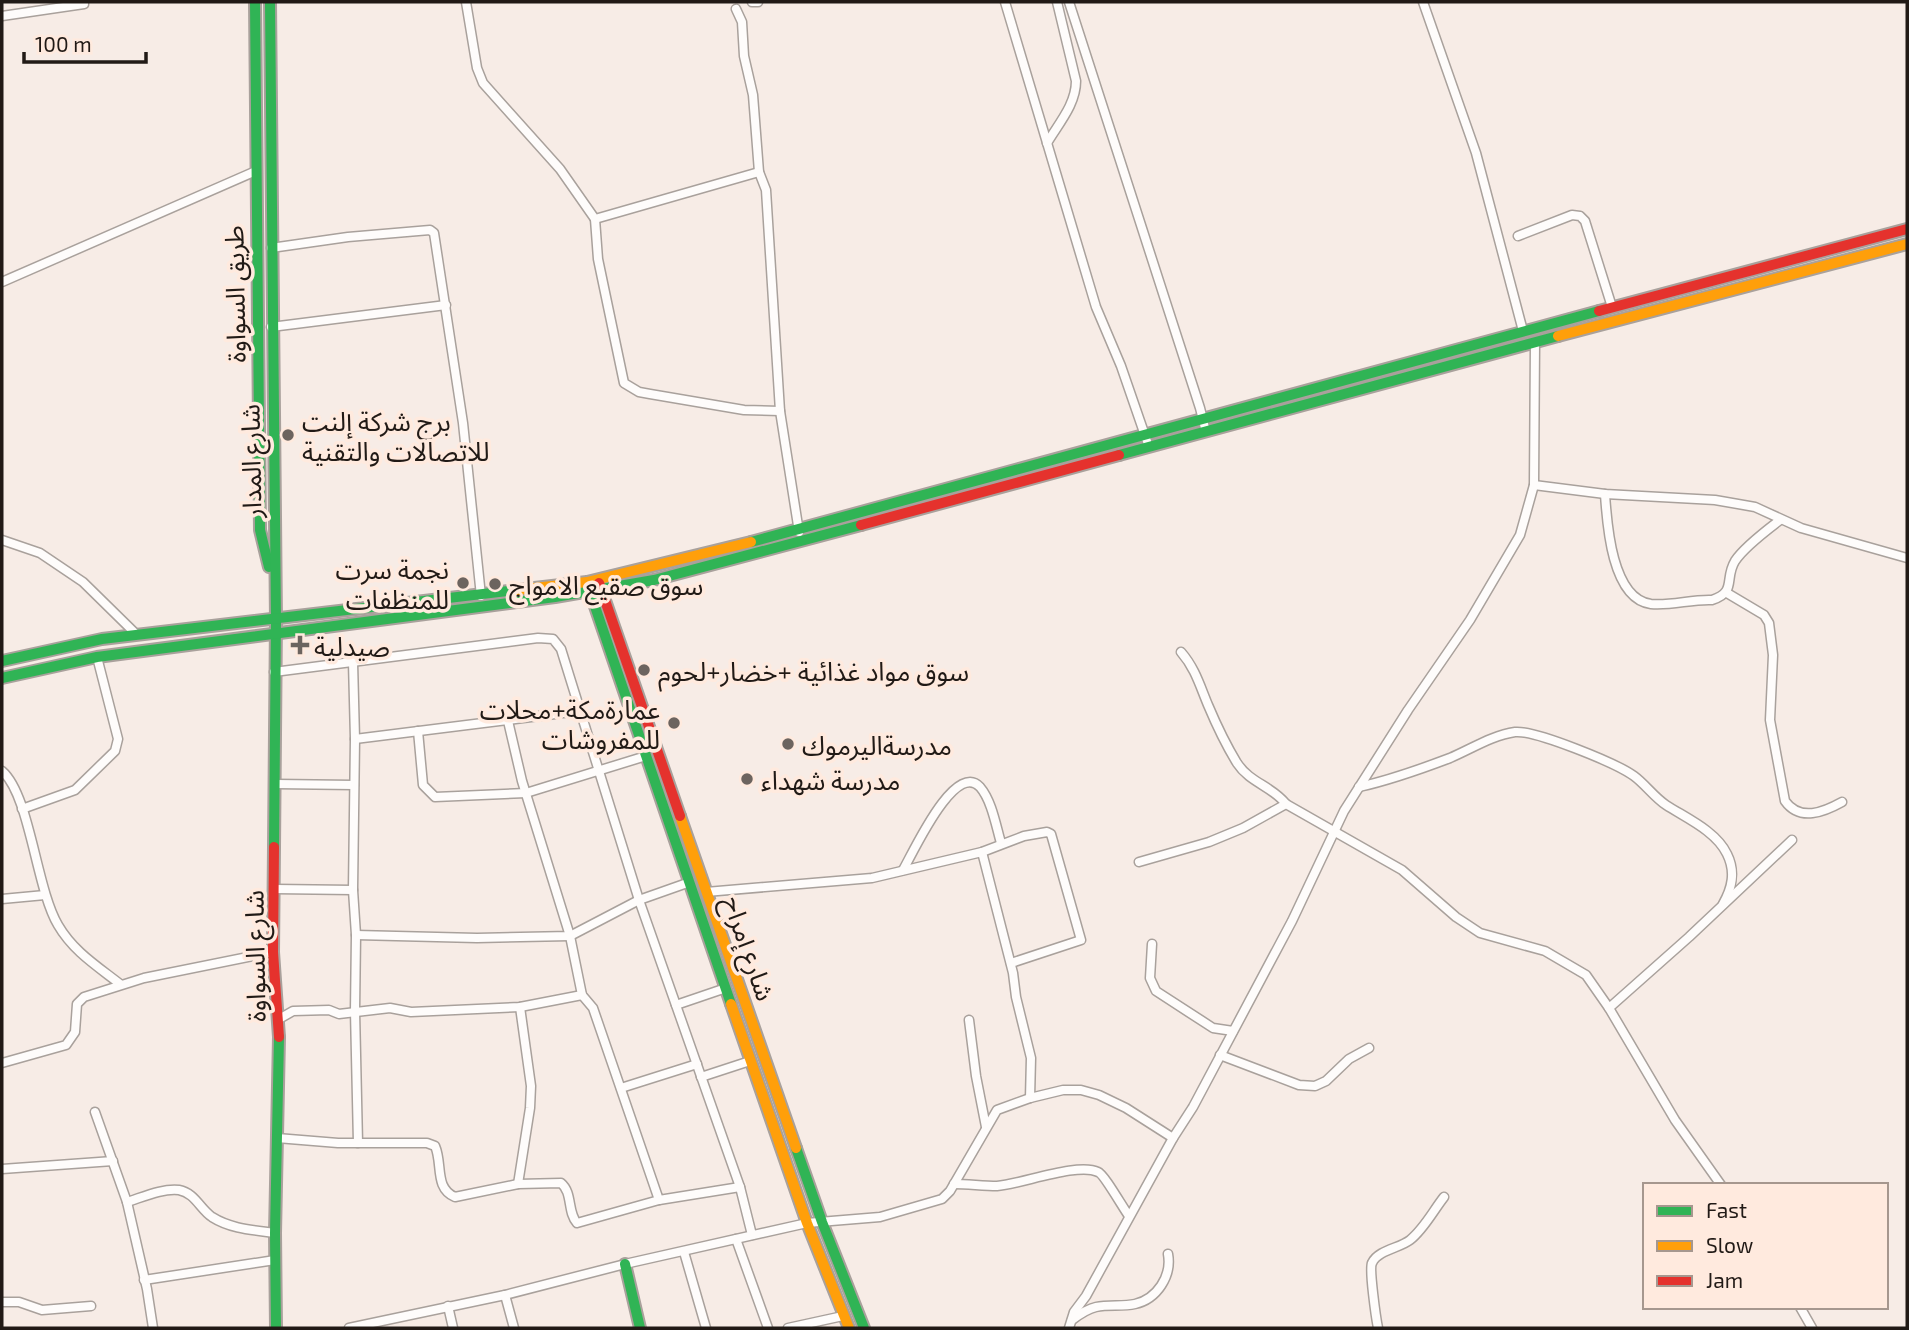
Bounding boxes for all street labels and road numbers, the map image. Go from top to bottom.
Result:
street label: طريق السواوة [217,225,253,363]
street label: شارع المدار [234,404,272,519]
street label: شارع السواوة [237,890,276,1022]
street label: شارع إمراح [713,892,782,1006]

